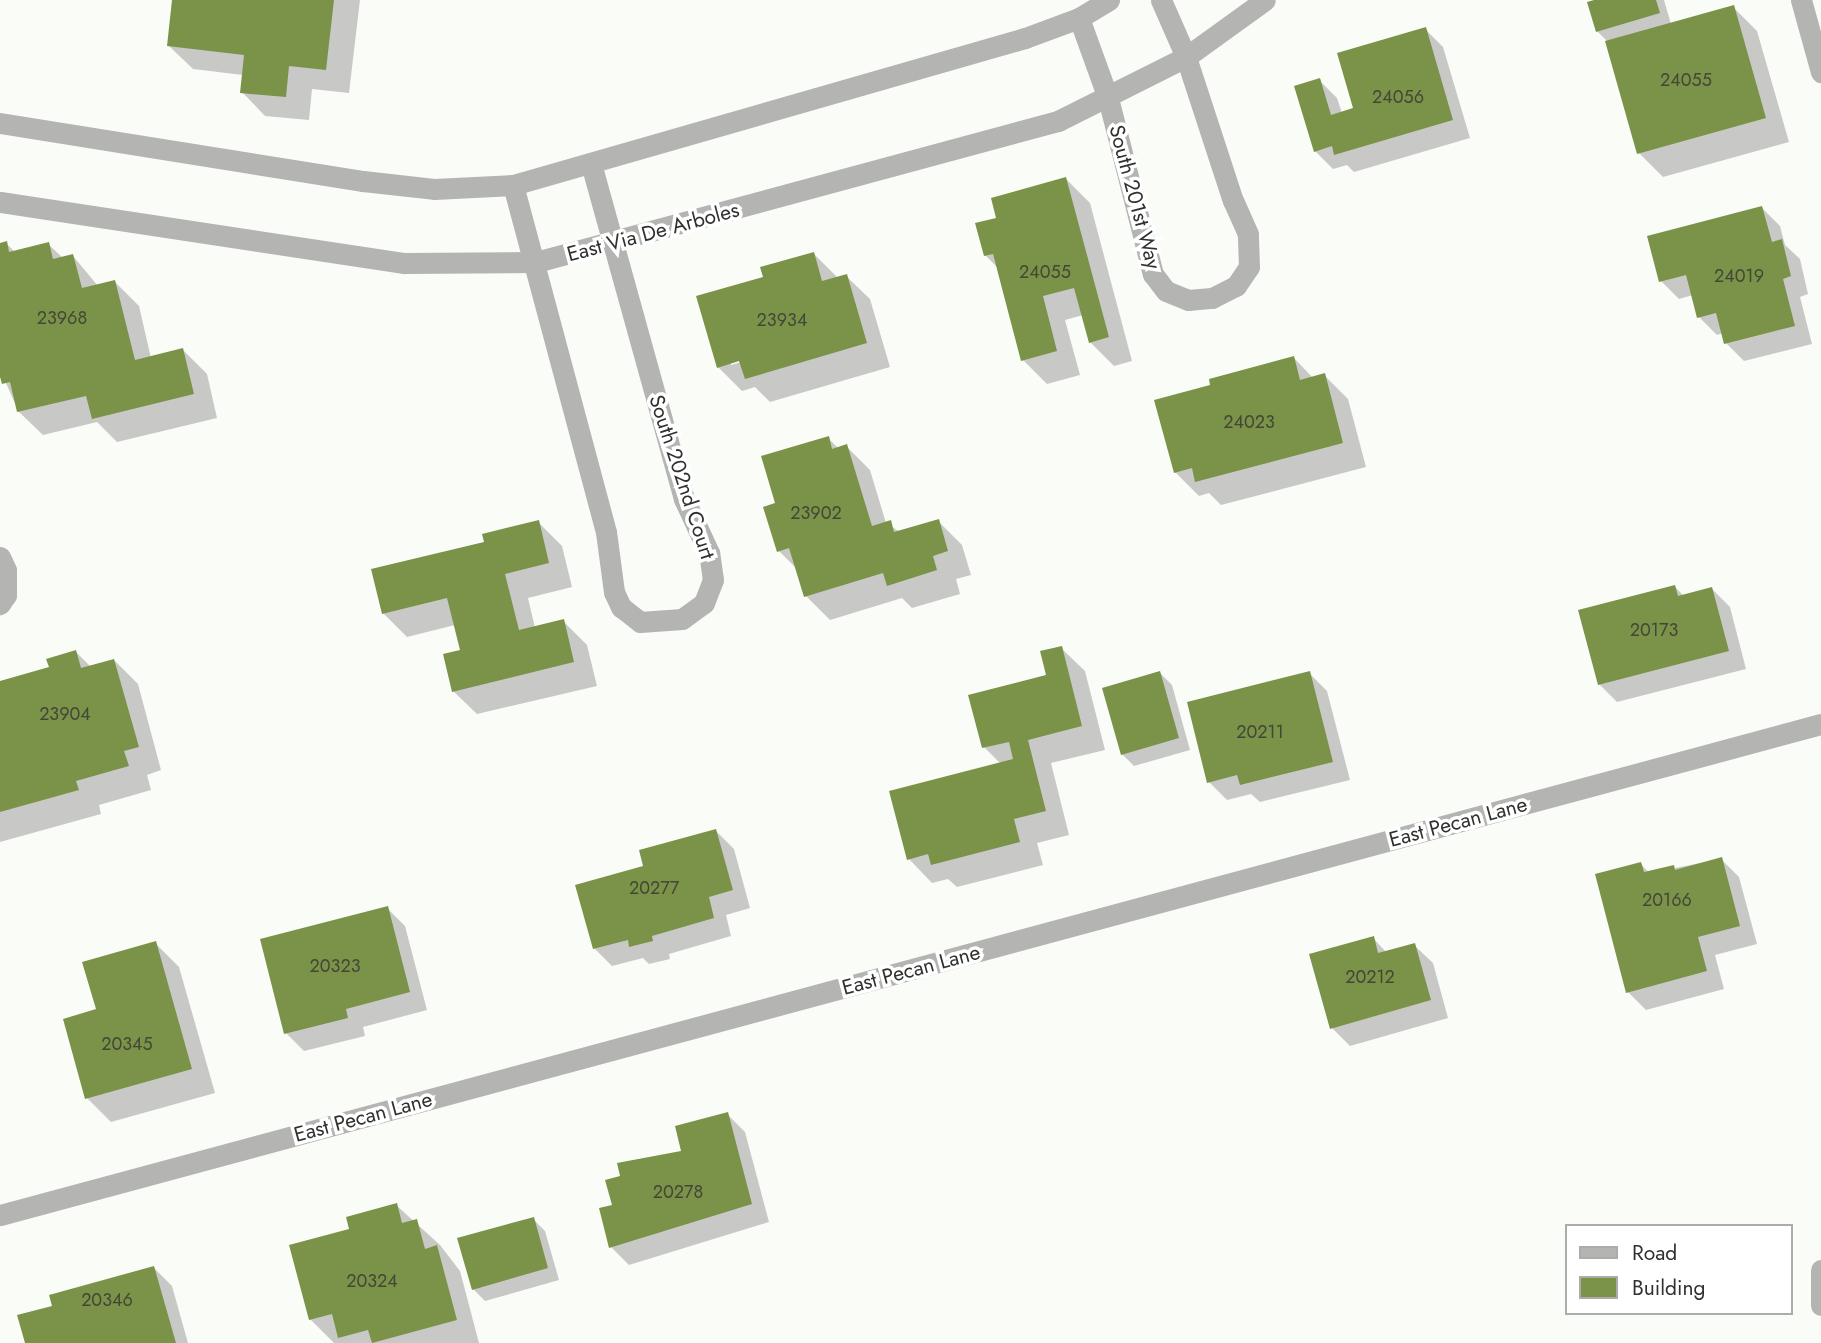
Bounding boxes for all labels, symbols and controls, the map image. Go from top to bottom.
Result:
house number: 24055 [1660,69,1712,91]
house number: 24056 [1372,86,1424,108]
street label: South 201st Way [1104,122,1166,272]
street label: East Via De Arboles [564,197,742,267]
house number: 24055 [1019,261,1071,283]
house number: 24019 [1714,265,1764,287]
house number: 23968 [37,307,87,329]
house number: 23934 [757,309,807,331]
street label: South 202nd Court [644,392,720,562]
house number: 24023 [1223,411,1275,433]
house number: 23902 [790,502,842,524]
house number: 20173 [1630,619,1678,641]
house number: 23904 [39,703,91,725]
house number: 20211 [1236,721,1284,743]
street label: East Pecan Lane [1386,791,1530,853]
house number: 20277 [629,877,679,899]
house number: 20166 [1642,889,1692,911]
street label: East Pecan Lane [839,939,983,1001]
house number: 20323 [310,955,360,977]
house number: 20212 [1345,966,1395,988]
house number: 20345 [101,1033,153,1055]
street label: East Pecan Lane [291,1086,435,1148]
house number: 20278 [653,1181,703,1203]
legend [1566,1224,1793,1315]
text: Road [1632,1238,1677,1268]
house number: 20324 [346,1270,398,1292]
text: Building [1632,1273,1705,1303]
house number: 20346 [81,1289,133,1311]

